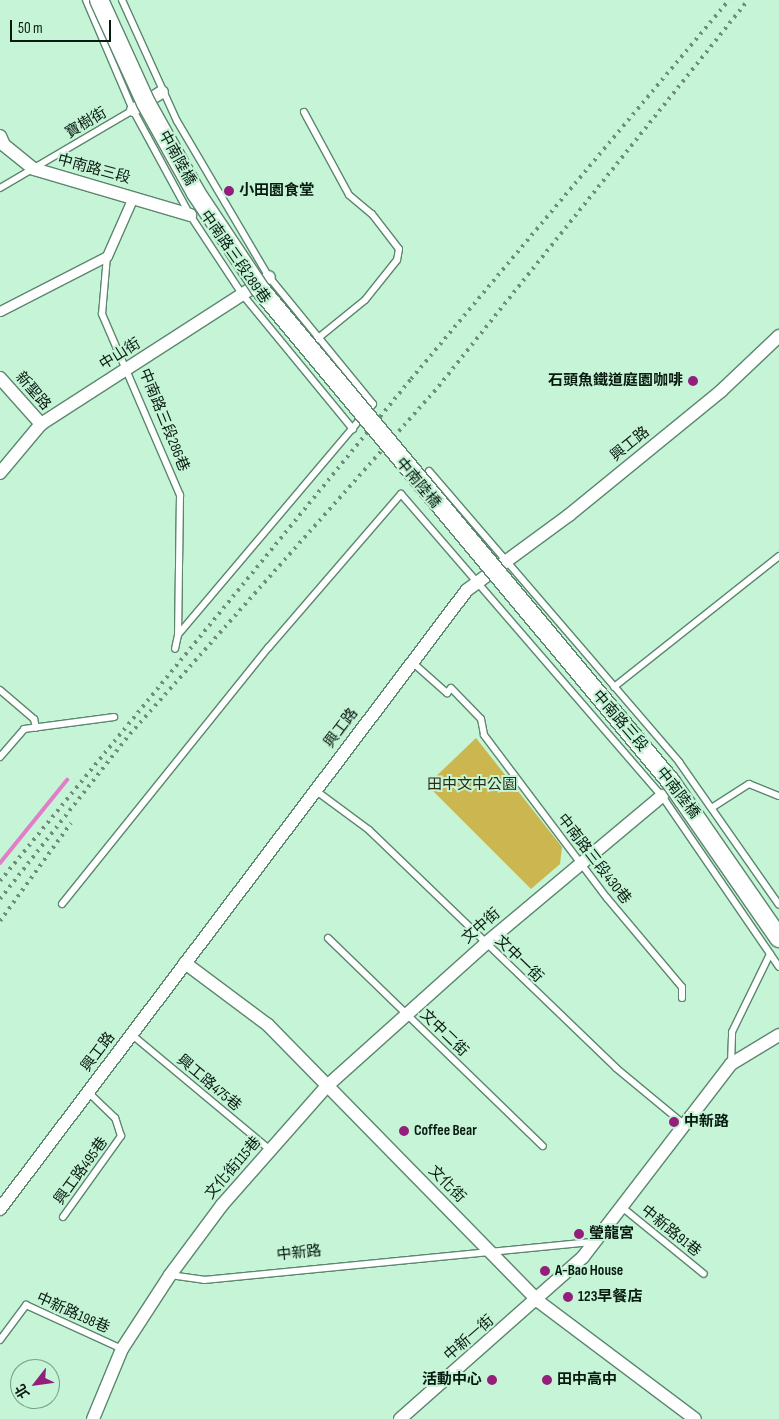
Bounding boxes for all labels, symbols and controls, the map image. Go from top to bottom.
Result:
scale bar [12,10,114,42]
text: 50 m [18,19,43,38]
street label: 寶樹街 [62,104,110,142]
street label: 中南陸橋 [155,127,199,189]
street label: 中南路三段 [55,151,133,187]
place label: 小田園食堂 [239,182,314,200]
marker: 小田園食堂 [223,185,235,197]
street label: 中南路三段289巷 [196,207,274,307]
street label: 中山街 [96,334,144,374]
street label: 中南路三段286巷 [135,366,193,474]
street label: 新聖路 [11,368,55,414]
place label: 石頭魚鐵道庭園咖啡 [548,372,683,390]
marker: 石頭魚鐵道庭園咖啡 [687,375,699,387]
street label: 興工路 [607,423,653,465]
street label: 中南陸橋 [392,454,444,512]
street label: 中南路三段 [589,687,651,755]
street label: 興工路 [320,705,362,751]
street label: 中南陸橋 [652,764,704,822]
park label: 田中文中公園 [427,776,517,794]
street label: 中南路三段430巷 [553,810,635,908]
street label: 文中街 [458,904,504,948]
street label: 文中一街 [491,932,547,986]
street label: 文中二街 [416,1006,472,1060]
street label: 興工路 [77,1029,119,1075]
street label: 興工路475巷 [173,1051,245,1115]
place label: 中新路 [684,1113,729,1131]
marker: 中新路 [668,1116,680,1128]
place label: Coffee Bear [414,1122,477,1140]
marker: Coffee Bear [398,1125,410,1137]
street label: 文化街115巷 [201,1133,265,1203]
street label: 興工路495巷 [51,1134,111,1208]
street label: 文化街 [425,1162,469,1206]
street label: 中新路91巷 [637,1201,705,1261]
place label: 瑩龍宮 [589,1225,634,1243]
marker: 瑩龍宮 [573,1228,585,1240]
street label: 中新路 [276,1242,322,1264]
place label: A-Bao House [555,1262,623,1280]
marker: A-Bao House [539,1265,551,1277]
place label: 123早餐店 [578,1288,642,1306]
street label: 中新路198巷 [33,1289,113,1337]
marker: 123早餐店 [562,1291,574,1303]
street label: 中新一街 [440,1312,498,1364]
north arrow [10,1359,60,1409]
place label: 活動中心 [422,1371,482,1389]
place label: 田中高中 [557,1371,617,1389]
marker: 活動中心 [486,1374,498,1386]
marker: 田中高中 [541,1374,553,1386]
text: 北 [12,1381,33,1402]

